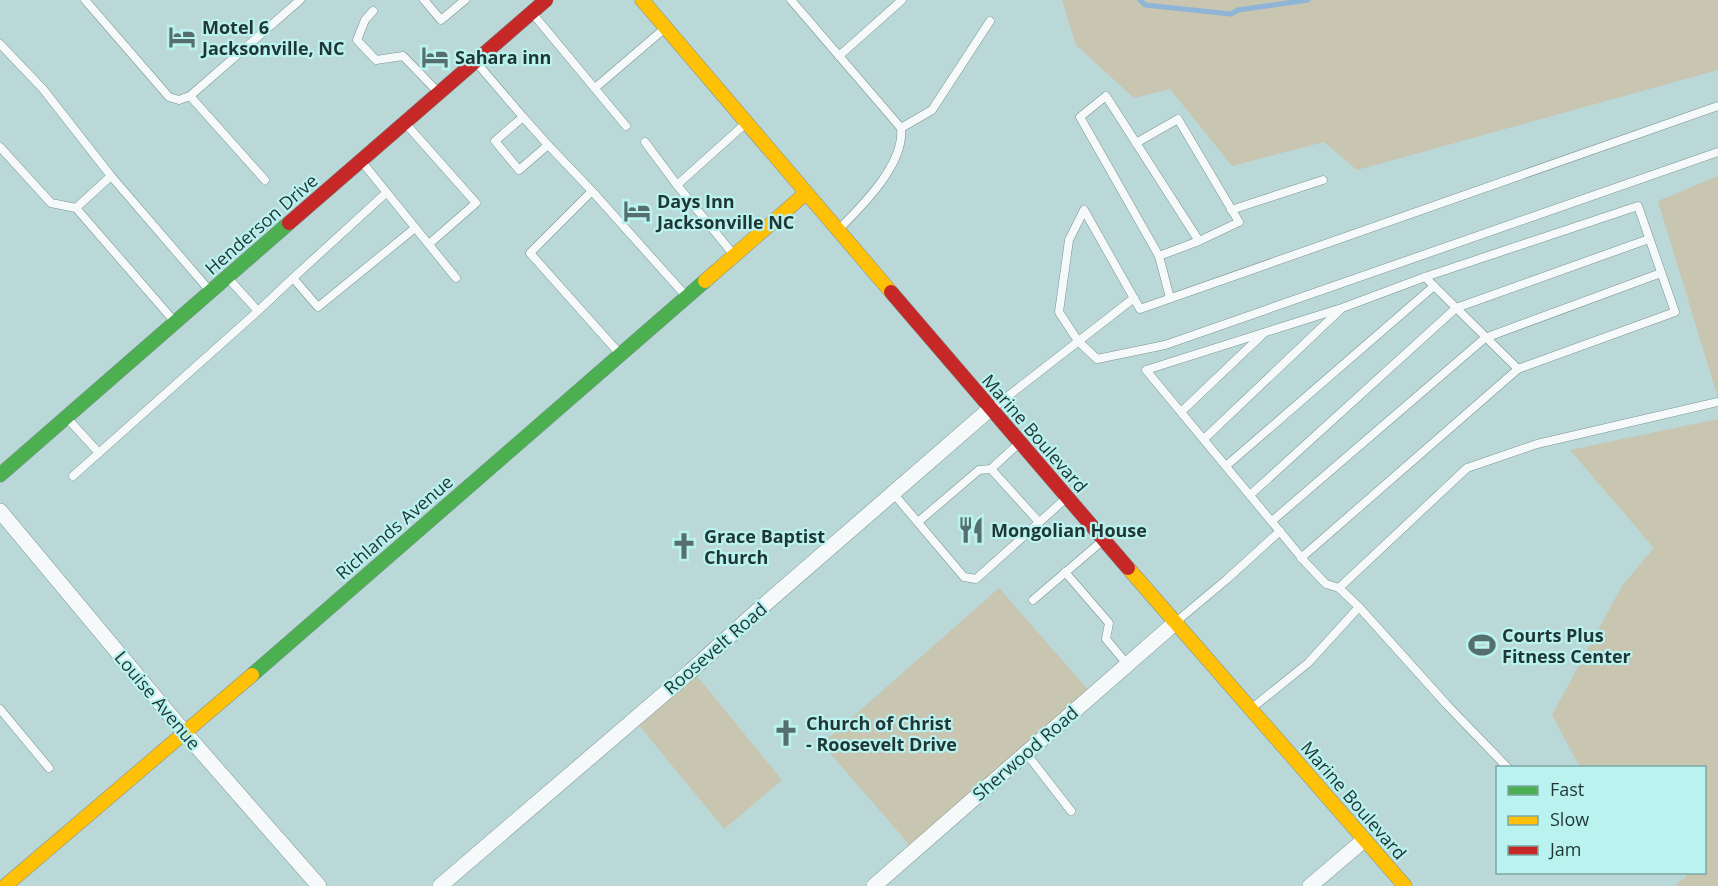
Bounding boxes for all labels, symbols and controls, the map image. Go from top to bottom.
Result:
place label: Motel 6 Jacksonville, NC [200,15,344,60]
hotel icon: Motel 6 Jacksonville, NC [167,22,197,52]
hotel icon: Sahara inn [420,42,450,72]
place label: Sahara inn [455,45,551,69]
street label: Henderson Drive [200,168,322,280]
place label: Days Inn Jacksonville NC [655,189,794,234]
hotel icon: Days Inn Jacksonville NC [622,196,652,226]
street label: Marine Boulevard [977,369,1093,497]
street label: Richlands Avenue [330,469,458,585]
restaurant icon: Mongolian House [956,515,986,545]
place label: Mongolian House [991,518,1147,542]
place label: Grace Baptist Church [704,524,825,569]
church icon: Grace Baptist Church [669,531,699,561]
street label: Roosevelt Road [658,597,772,699]
place label: Courts Plus Fitness Center [1502,623,1631,668]
sports icon: Courts Plus Fitness Center [1467,630,1497,660]
street label: Louise Avenue [110,646,206,754]
street label: Sherwood Road [967,700,1083,806]
place label: Church of Christ - Roosevelt Drive [806,711,957,756]
church icon: Church of Christ - Roosevelt Drive [771,718,801,748]
street label: Marine Boulevard [1296,736,1412,864]
legend [1496,766,1706,874]
text: Fast [1550,777,1584,801]
text: Slow [1550,807,1589,831]
text: Jam [1548,837,1582,861]

